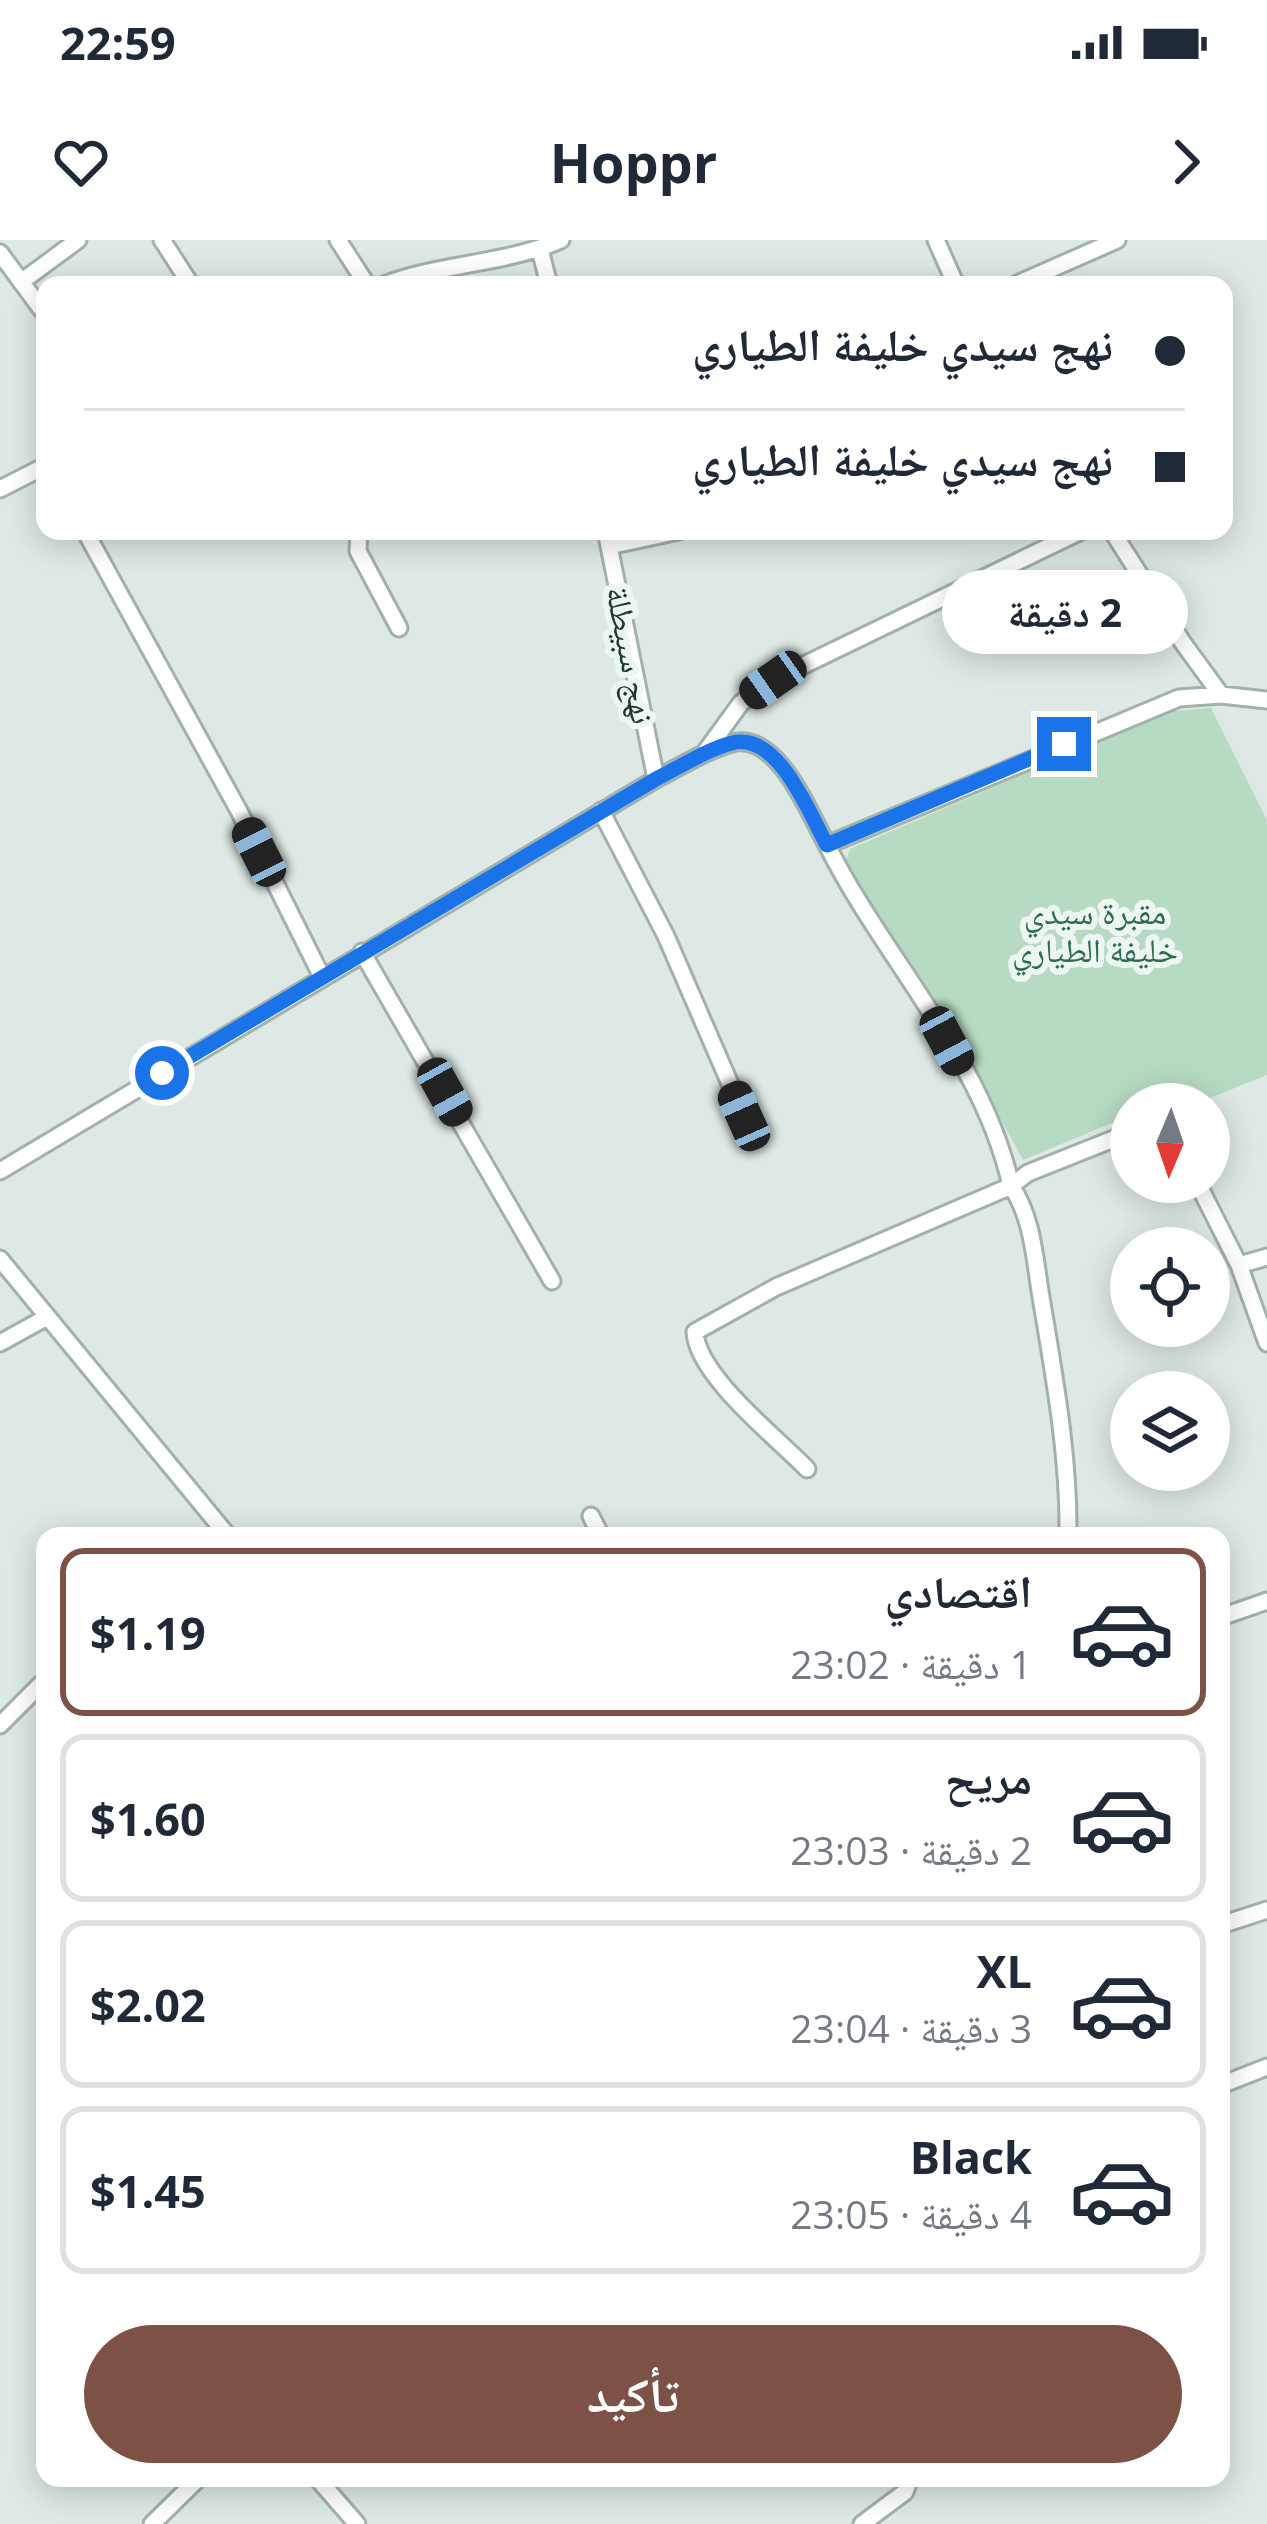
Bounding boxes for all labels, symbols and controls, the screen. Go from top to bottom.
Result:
text: 22:59 [60,12,176,73]
text: Hoppr [550,125,717,199]
icon: heart [48,129,114,195]
icon: forward [1153,129,1219,195]
text: نهج سيدي خليفة الطياري [692,313,1113,374]
text: نهج سيدي خليفة الطياري [692,428,1113,489]
callout: 2 دقيقة [941,570,1187,654]
street label: نهج سبيطلة [596,582,667,728]
text: 2 دقيقة [1008,585,1122,638]
car [733,645,813,715]
route end [1037,717,1091,771]
car [227,812,291,892]
park label: مقبرة سيدي خليفة الطياري [1012,889,1178,976]
car [914,1001,980,1081]
route start [135,1046,189,1100]
car [412,1052,478,1132]
car [713,1076,775,1156]
north arrow [1110,1083,1230,1203]
map controls [1110,1083,1230,1491]
button: locate [1110,1227,1230,1347]
button: layers [1110,1371,1230,1491]
text: اقتصادي [885,1560,1032,1621]
icon: car [1068,1578,1176,1686]
text: $1.19 [90,1602,206,1663]
text: 1 دقيقة · 23:02 [790,1637,1032,1690]
text: مريح [945,1746,1032,1807]
icon: car [1068,1764,1176,1872]
text: $1.60 [90,1788,206,1849]
text: 2 دقيقة · 23:03 [790,1823,1032,1876]
text: XL [977,1940,1032,2001]
icon: car [1068,1950,1176,2058]
text: $2.02 [90,1974,206,2035]
text: 3 دقيقة · 23:04 [790,2001,1032,2054]
text: Black [910,2126,1032,2187]
icon: car [1068,2136,1176,2244]
text: $1.45 [90,2160,206,2221]
text: 4 دقيقة · 23:05 [790,2187,1032,2240]
button: تأكيد [84,2325,1182,2463]

